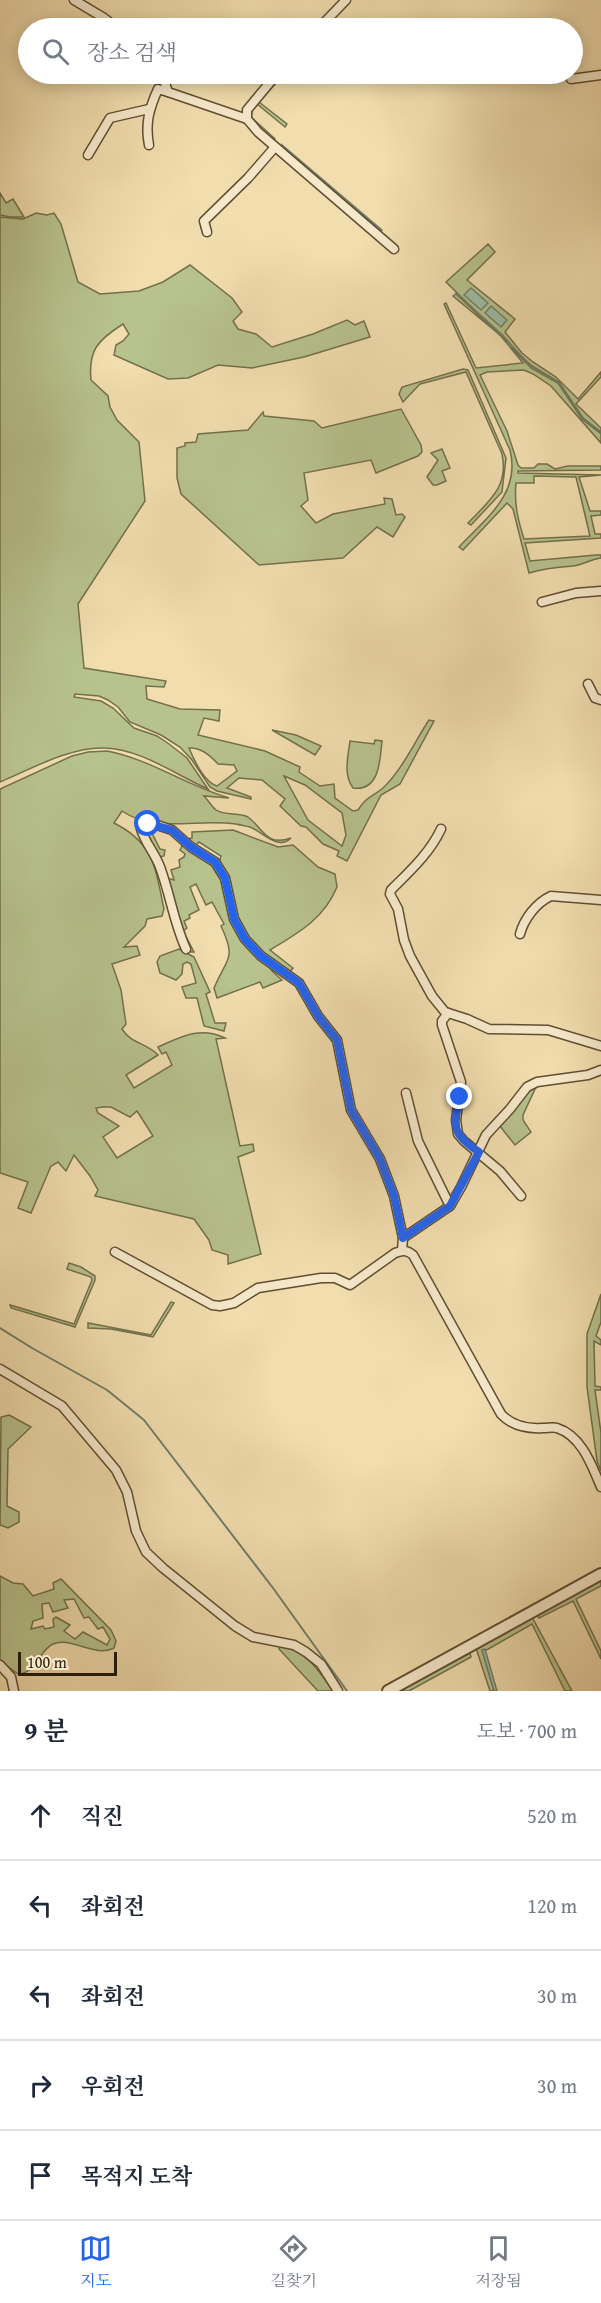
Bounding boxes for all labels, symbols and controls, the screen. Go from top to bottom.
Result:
search box [18,18,583,84]
icon: search [39,35,72,68]
text: 장소 검색 [87,36,177,68]
route start [134,810,160,836]
route end [446,1083,472,1109]
scale bar [18,1649,117,1676]
text: 100 m [27,1650,67,1674]
text: 9 분 [24,1711,68,1750]
text: 도보 · 700 m [477,1716,577,1745]
icon: ahead [24,1799,57,1832]
text: 직진 [81,1800,124,1832]
text: 520 m [527,1801,577,1830]
icon: left [24,1889,57,1922]
text: 좌회전 [81,1890,145,1922]
text: 120 m [527,1891,577,1920]
icon: left [24,1979,57,2012]
text: 좌회전 [81,1980,145,2012]
text: 30 m [537,1981,577,2010]
icon: right [24,2069,57,2102]
text: 우회전 [81,2070,145,2102]
text: 30 m [537,2071,577,2100]
icon: arrive [24,2159,57,2192]
text: 목적지 도착 [81,2160,192,2192]
tab: 지도 [79,2232,112,2292]
tab: 길찾기 [271,2232,317,2292]
tab: 저장됨 [475,2232,522,2292]

